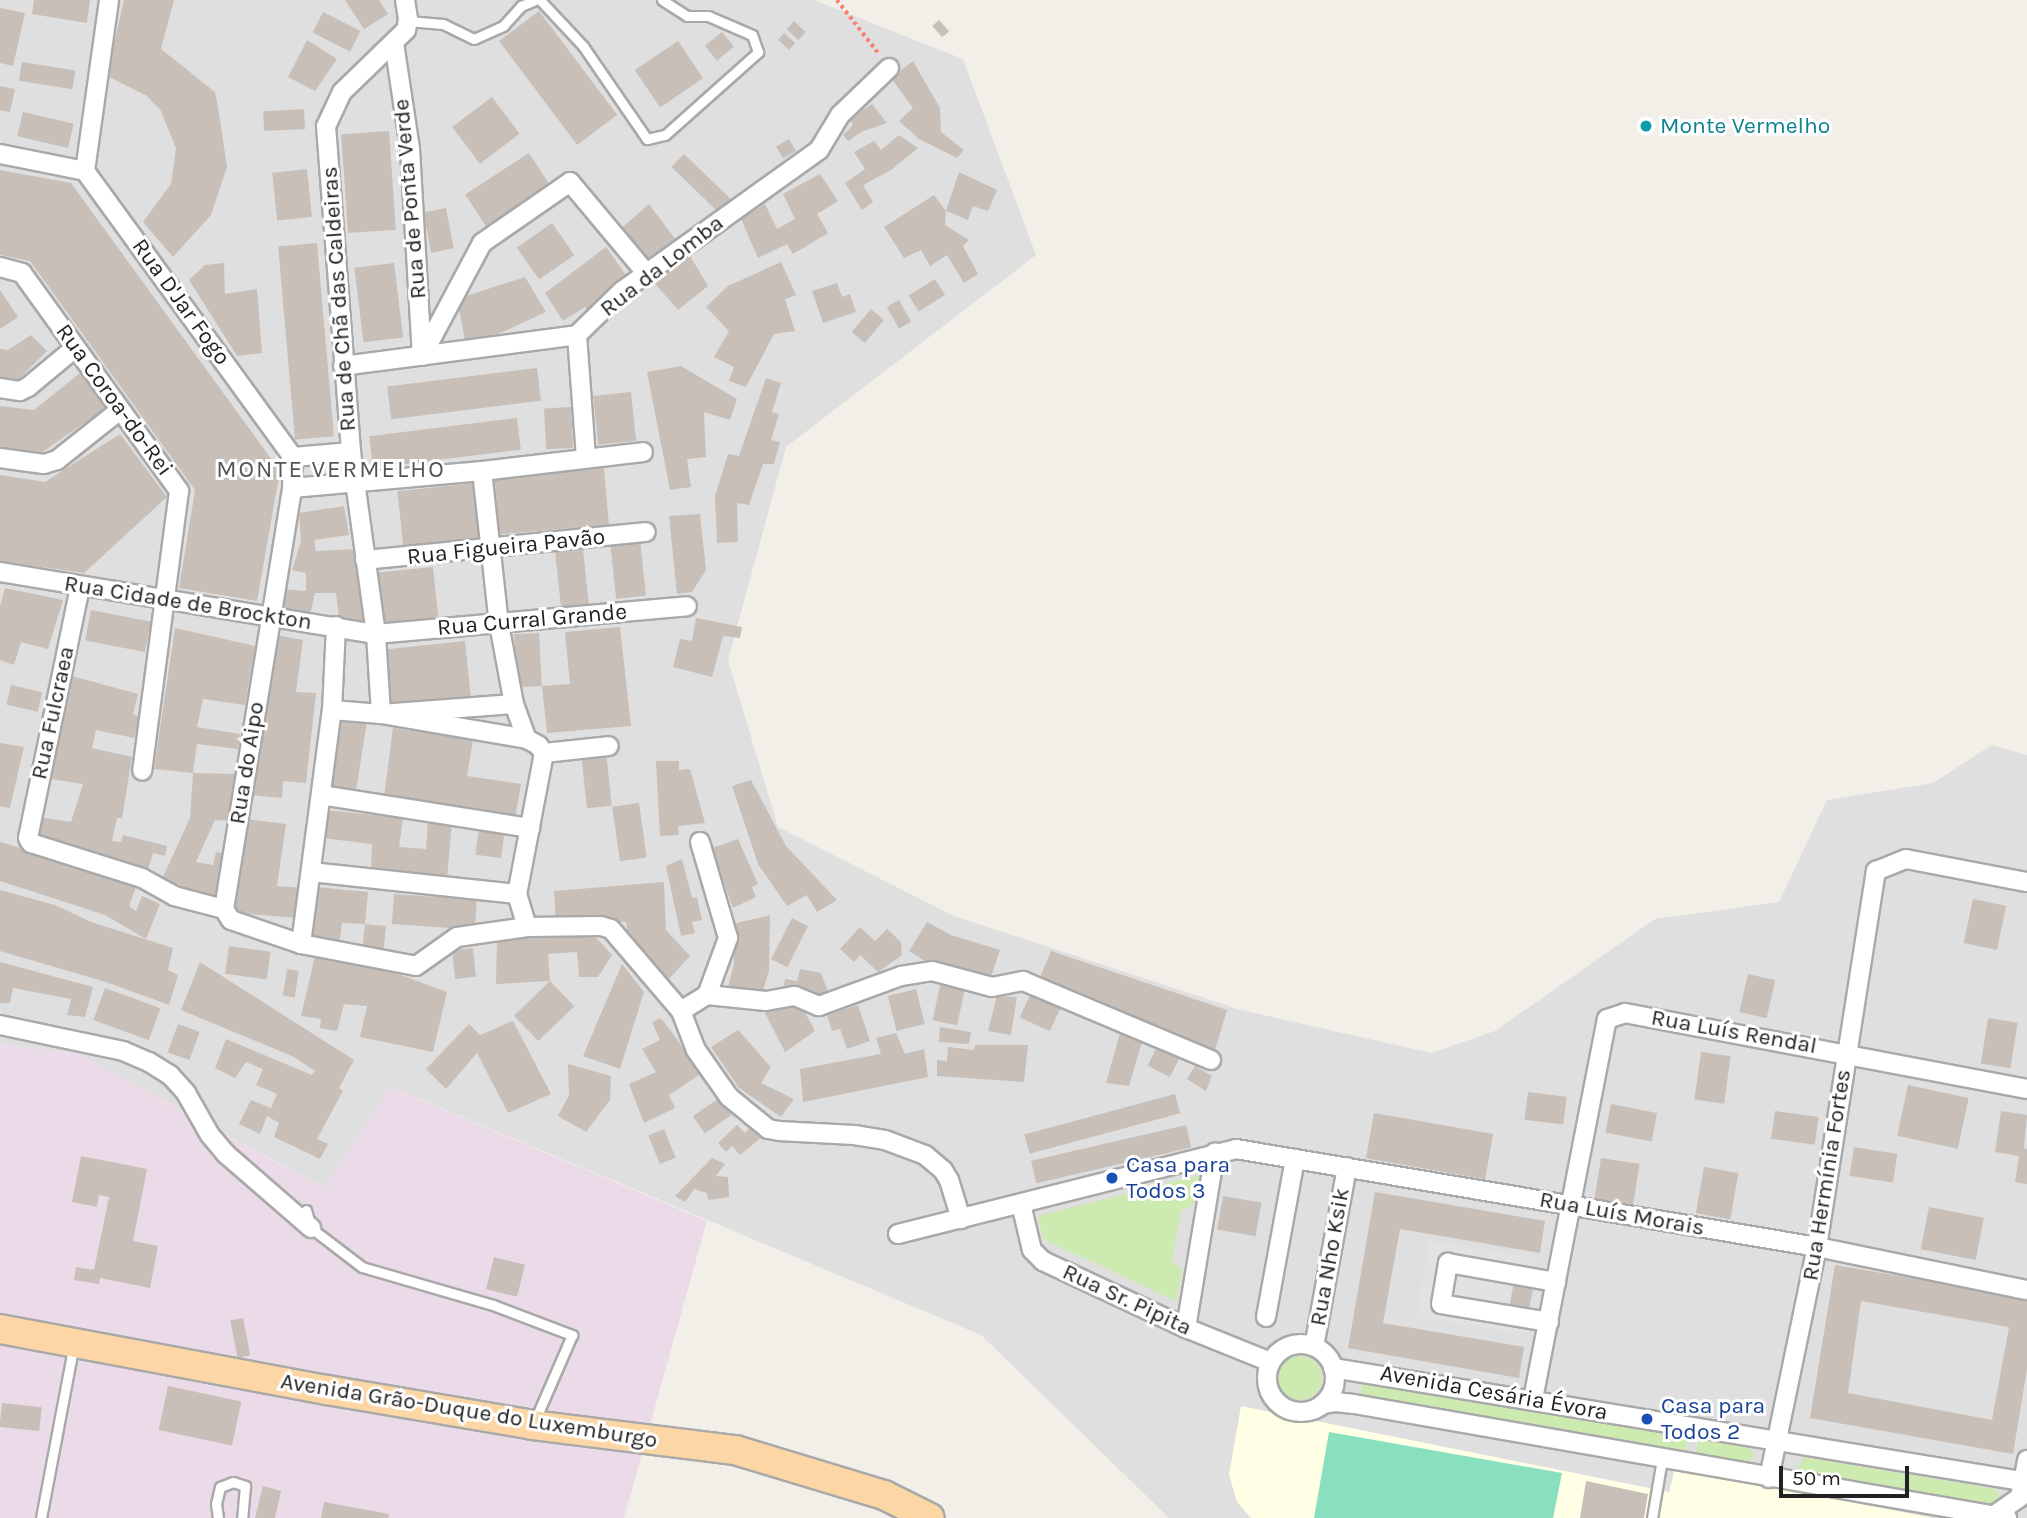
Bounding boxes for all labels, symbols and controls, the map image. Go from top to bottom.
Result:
street label: Rua de Ponta Verde [388,98,432,300]
place label: Monte Vermelho [1660,112,1830,140]
marker: Monte Vermelho [1638,118,1654,134]
street label: Rua de Chã das Caldeiras [316,166,362,432]
street label: Rua da Lomba [595,209,729,323]
street label: Rua D'Jar Fogo [126,233,236,371]
street label: Rua Coroa-do-Rei [50,319,178,481]
district label: MONTE VERMELHO [218,456,444,484]
street label: Rua Figueira Pavão [405,523,607,571]
street label: Rua Cidade de Brockton [62,570,314,636]
street label: Rua Curral Grande [436,598,628,642]
street label: Rua Fulcraea [25,644,81,782]
street label: Rua do Aipo [224,700,270,826]
street label: Rua Luís Rendal [1649,1004,1819,1060]
street label: Rua Hermínia Fortes [1797,1067,1857,1283]
place label: Casa para Todos 3 [1126,1151,1230,1205]
marker: Casa para Todos 3 [1104,1170,1120,1186]
street label: Rua Nho Ksik [1304,1186,1356,1328]
street label: Rua Luís Morais [1537,1186,1707,1242]
street label: Rua Sr. Pipita [1058,1258,1196,1342]
street label: Avenida Cesária Évora [1378,1359,1610,1427]
street label: Avenida Grão-Duque do Luxemburgo [279,1368,659,1454]
place label: Casa para Todos 2 [1661,1392,1765,1446]
marker: Casa para Todos 2 [1639,1411,1655,1427]
scale bar [1782,1452,1912,1496]
text: 50 m [1792,1466,1841,1490]

